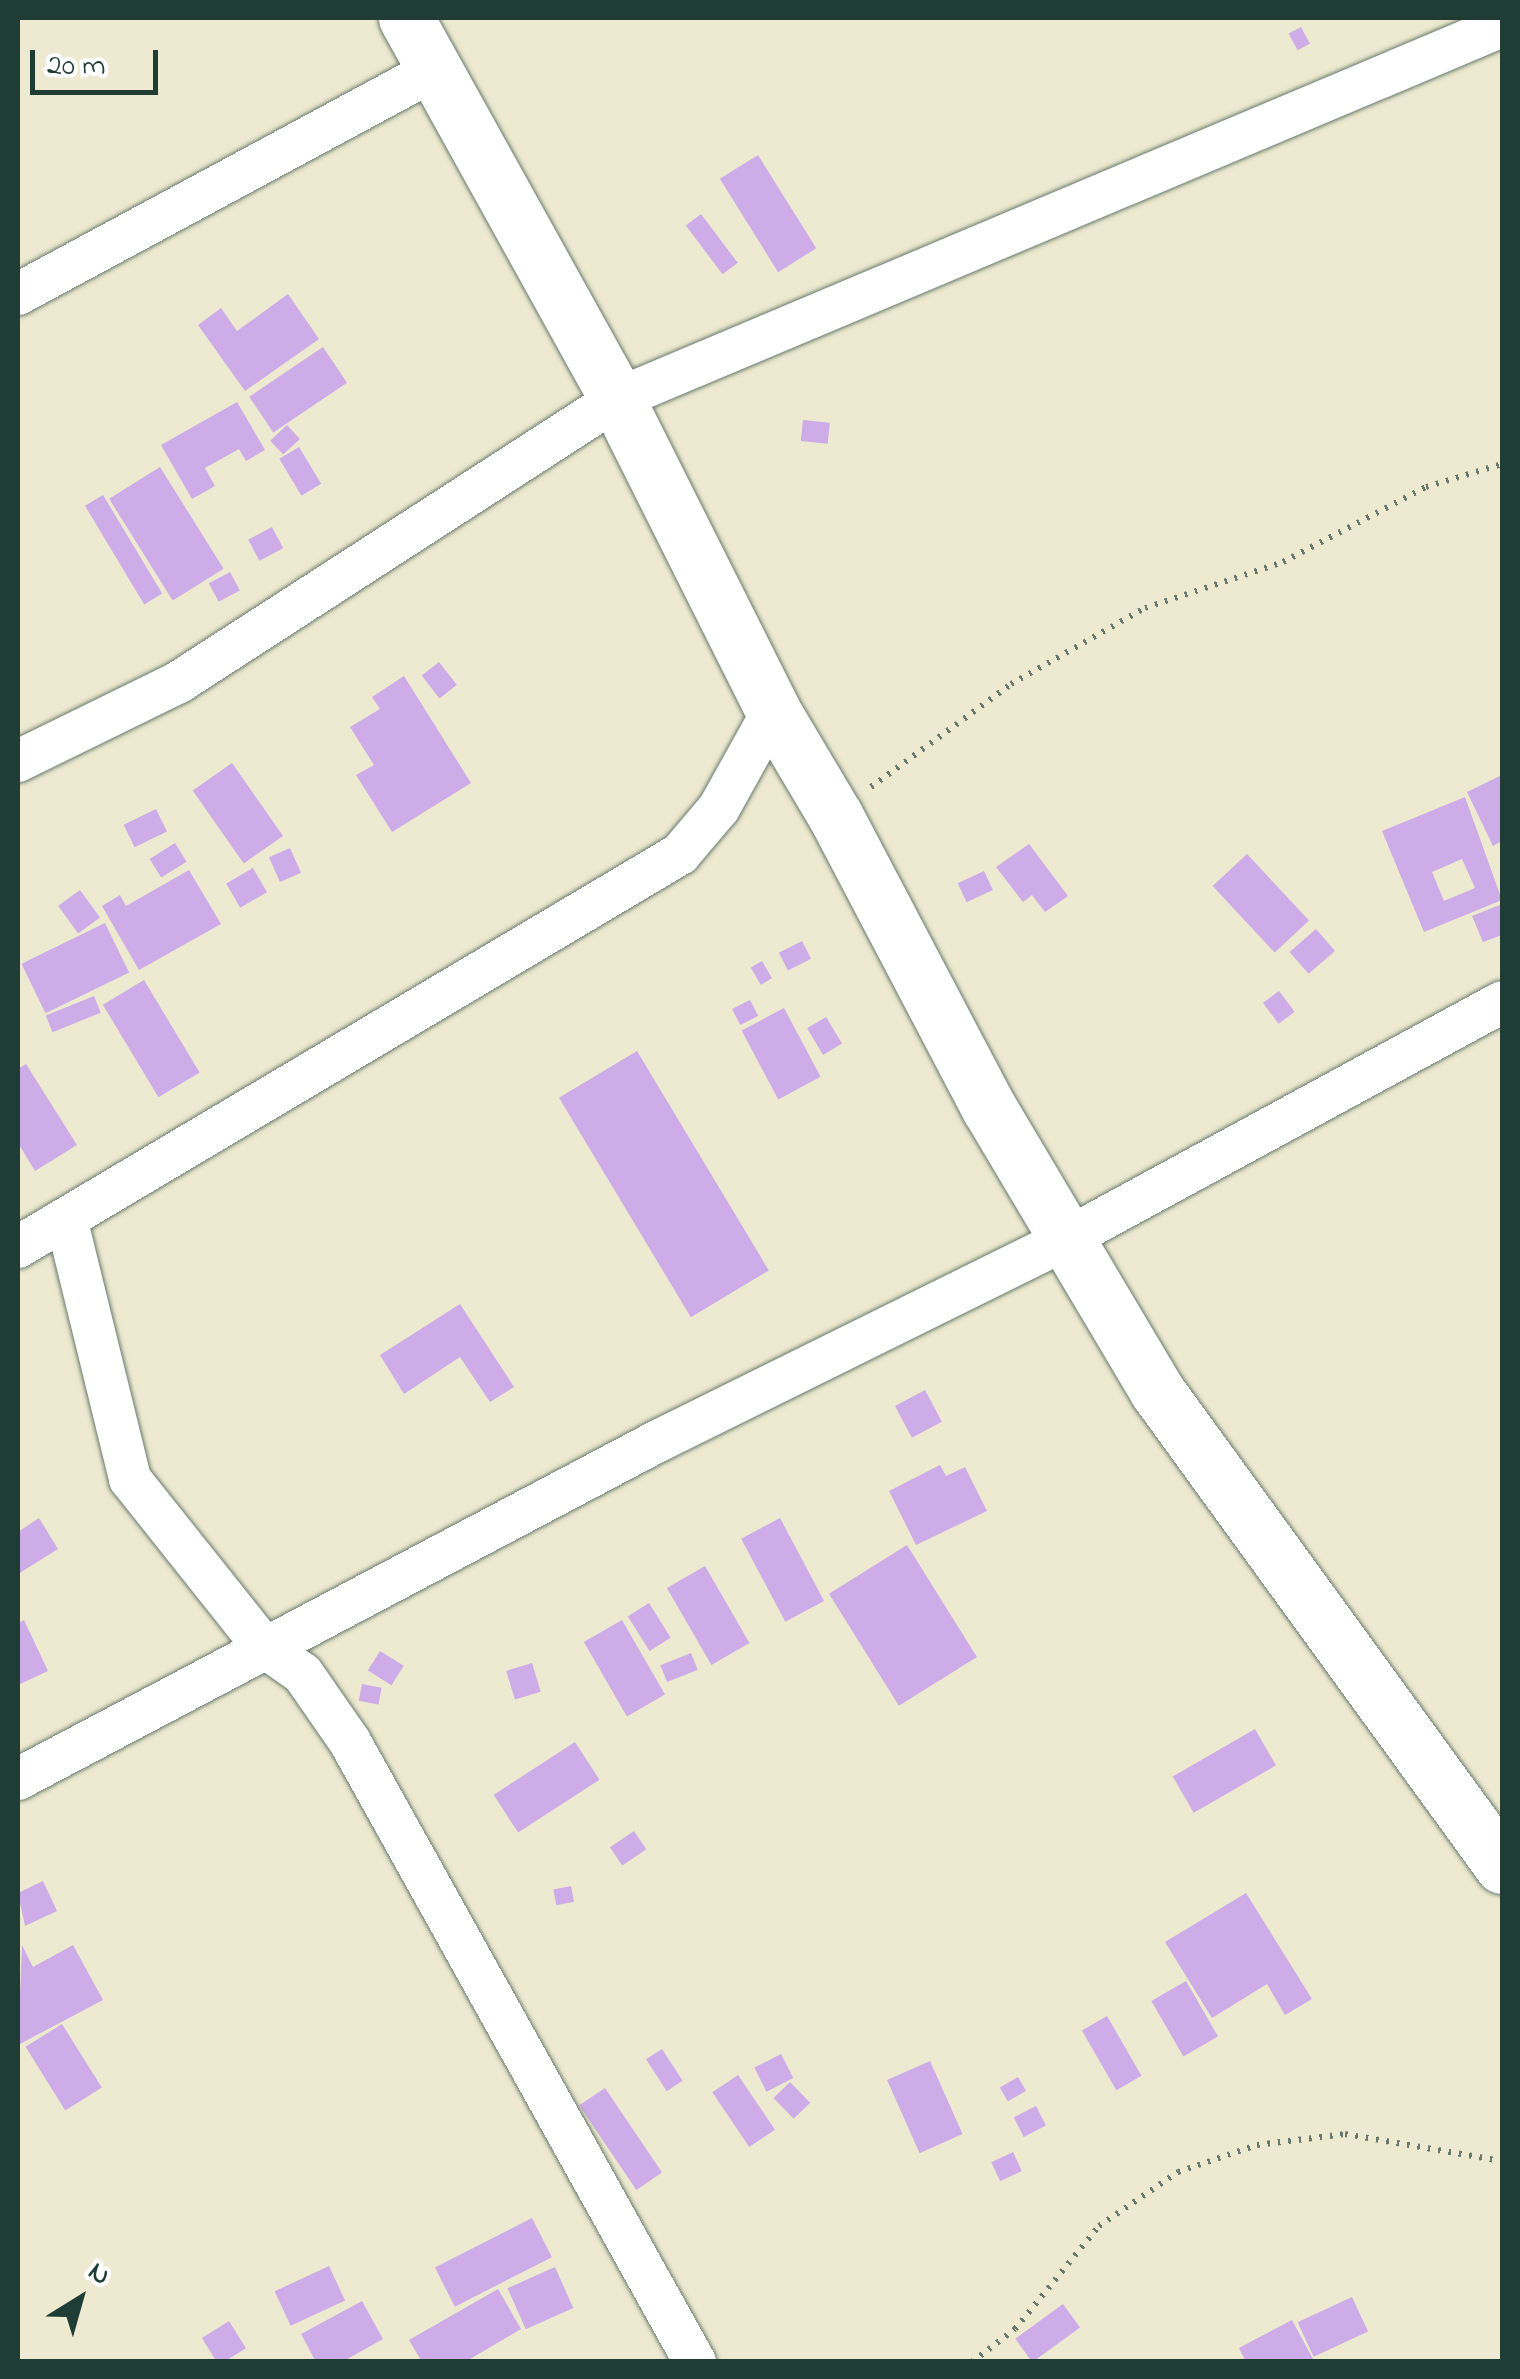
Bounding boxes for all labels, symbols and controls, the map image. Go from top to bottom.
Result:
scale bar [35,30,162,92]
text: 20 m [47,45,106,89]
north arrow [30,2249,130,2349]
text: N [78,2253,118,2297]

